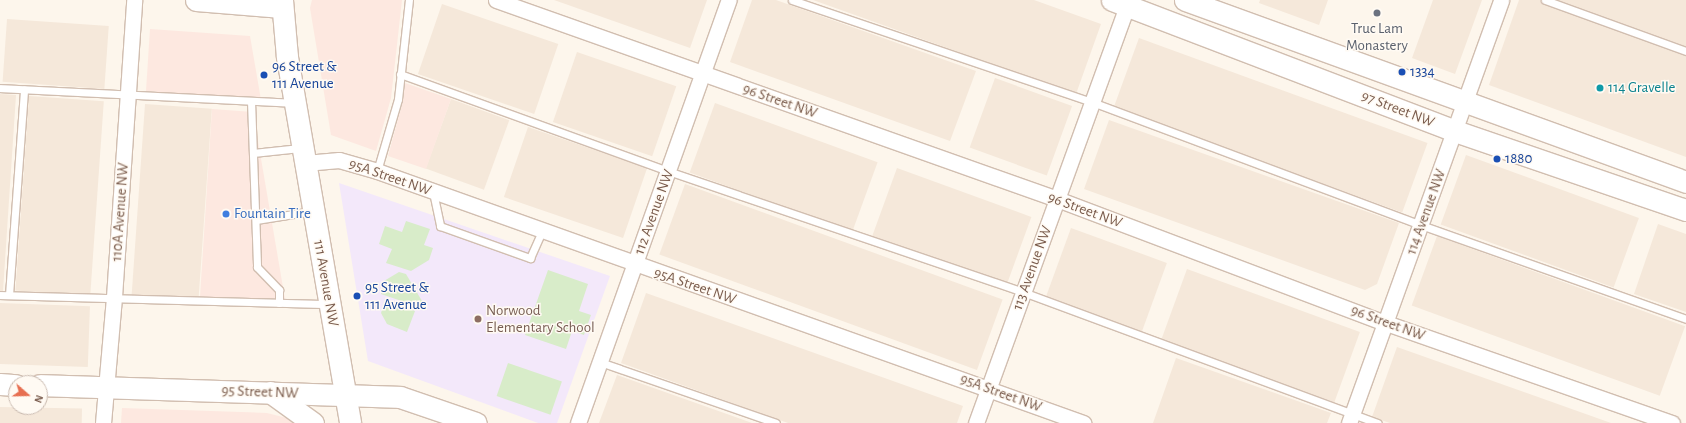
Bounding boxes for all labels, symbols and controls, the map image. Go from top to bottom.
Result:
marker: Truc Lam Monastery [1372,8,1382,18]
place label: Truc Lam Monastery [1346,19,1408,54]
place label: 96 Street & 111 Avenue [272,57,337,92]
place label: 1334 [1410,63,1435,81]
marker: 1334 [1397,67,1407,77]
marker: 96 Street & 111 Avenue [259,70,269,80]
place label: 114 Gravelle [1608,79,1676,97]
street label: 96 Street NW [740,80,820,122]
marker: 114 Gravelle [1595,83,1605,93]
street label: 97 Street NW [1359,87,1437,131]
place label: 1880 [1505,150,1532,168]
marker: 1880 [1492,154,1502,164]
street label: 95A Street NW [347,155,433,199]
street label: 110A Avenue NW [108,162,132,262]
street label: 112 Avenue NW [630,167,678,257]
street label: 114 Avenue NW [1402,167,1450,257]
street label: 96 Street NW [1045,188,1125,232]
place label: Fountain Tire [234,205,311,223]
marker: Fountain Tire [221,209,231,219]
street label: 113 Avenue NW [1008,223,1056,313]
street label: 111 Avenue NW [310,238,342,328]
street label: 95A Street NW [652,264,738,308]
place label: 95 Street & 111 Avenue [365,278,429,313]
marker: 95 Street & 111 Avenue [352,291,362,301]
place label: Norwood Elementary School [486,301,595,336]
street label: 96 Street NW [1348,301,1428,345]
marker: Norwood Elementary School [473,314,483,324]
street label: 95A Street NW [958,370,1044,416]
north arrow [8,375,48,415]
street label: 95 Street NW [221,382,299,402]
text: N [32,393,45,404]

